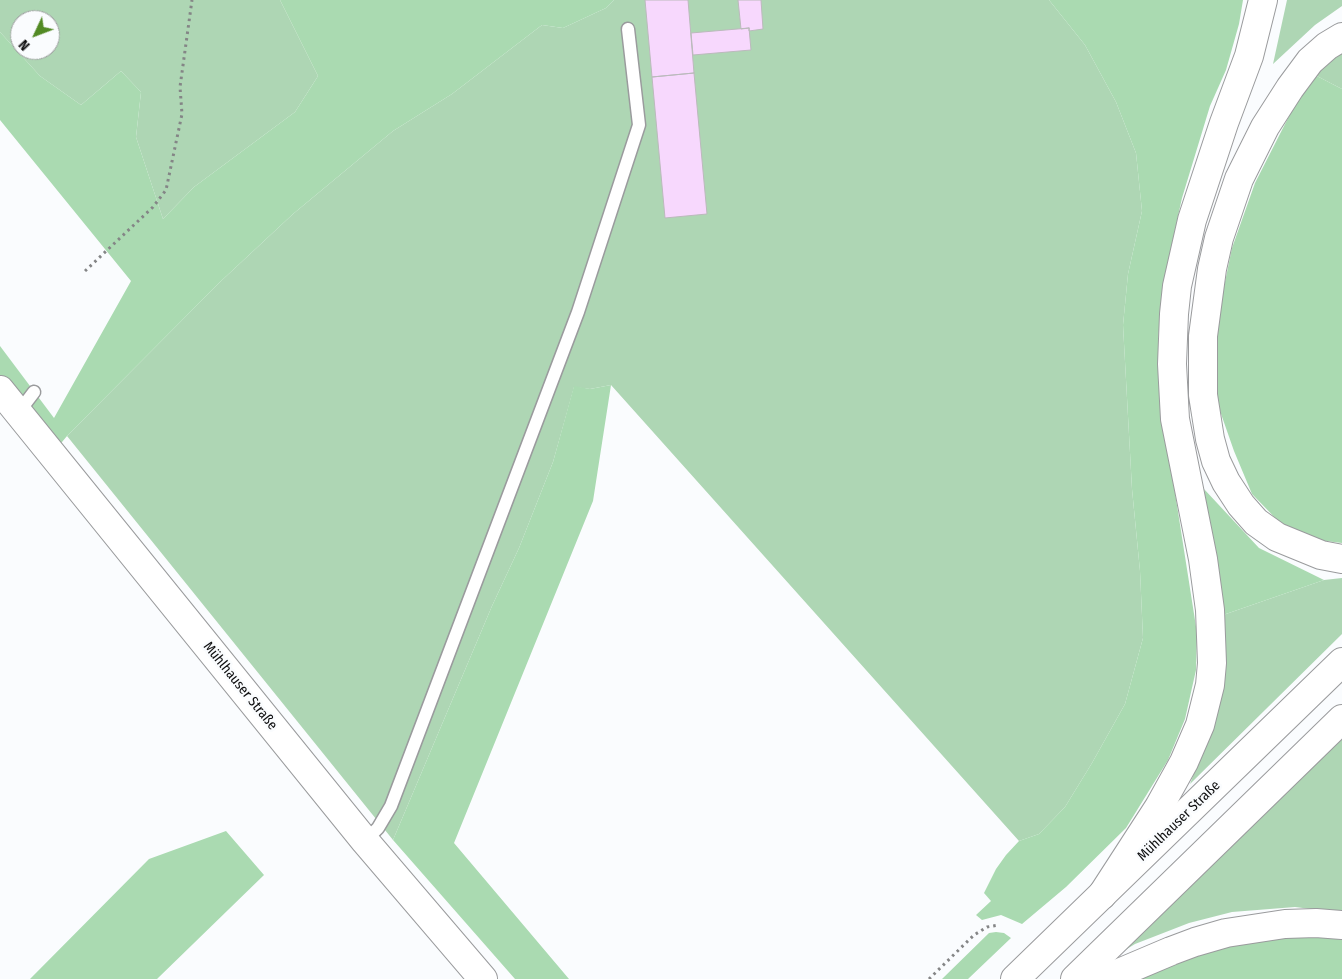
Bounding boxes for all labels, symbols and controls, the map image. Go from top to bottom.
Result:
north arrow [10,10,60,60]
text: N [15,36,33,54]
street label: Mühlhauser Straße [199,639,281,733]
street label: Mühlhauser Straße [1134,777,1224,865]

